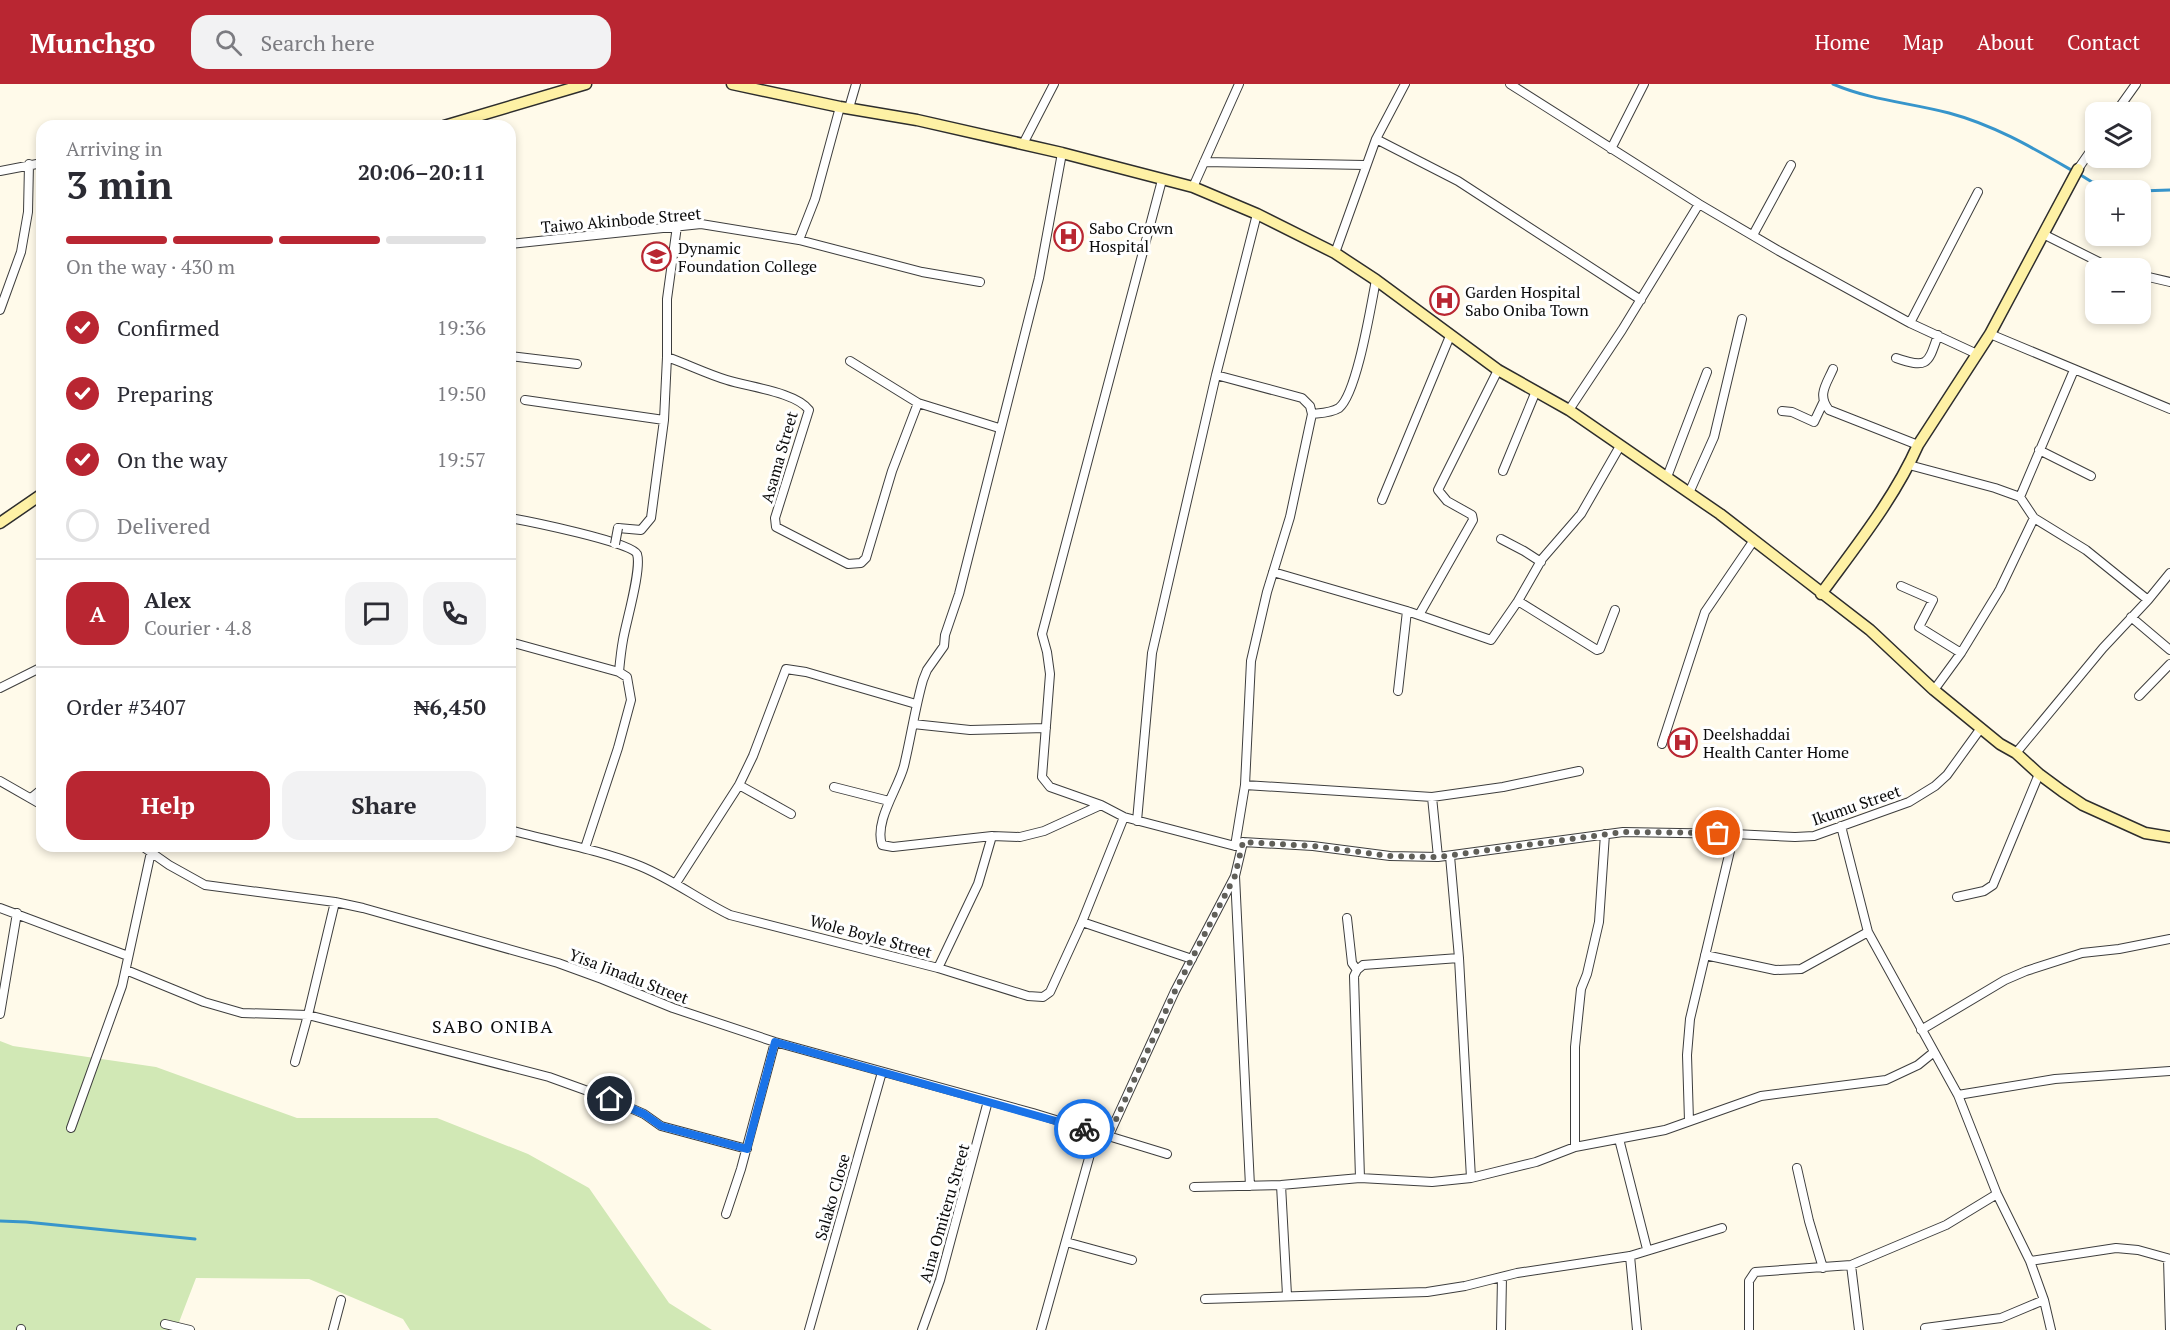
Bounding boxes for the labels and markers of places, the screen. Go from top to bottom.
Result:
place label: Sabo Crown Hospital [1089,217,1174,257]
hospital icon: Sabo Crown Hospital [1052,221,1084,253]
place label: Dynamic Foundation College [678,237,817,277]
school or university icon: Dynamic Foundation College [641,241,673,273]
place label: Garden Hospital Sabo Oniba Town [1465,281,1589,321]
hospital icon: Garden Hospital Sabo Oniba Town [1428,285,1460,317]
place label: Deelshaddai Health Canter Home [1703,723,1849,763]
hospital icon: Deelshaddai Health Canter Home [1666,727,1698,759]
pin [1692,807,1743,858]
pin [584,1073,635,1124]

